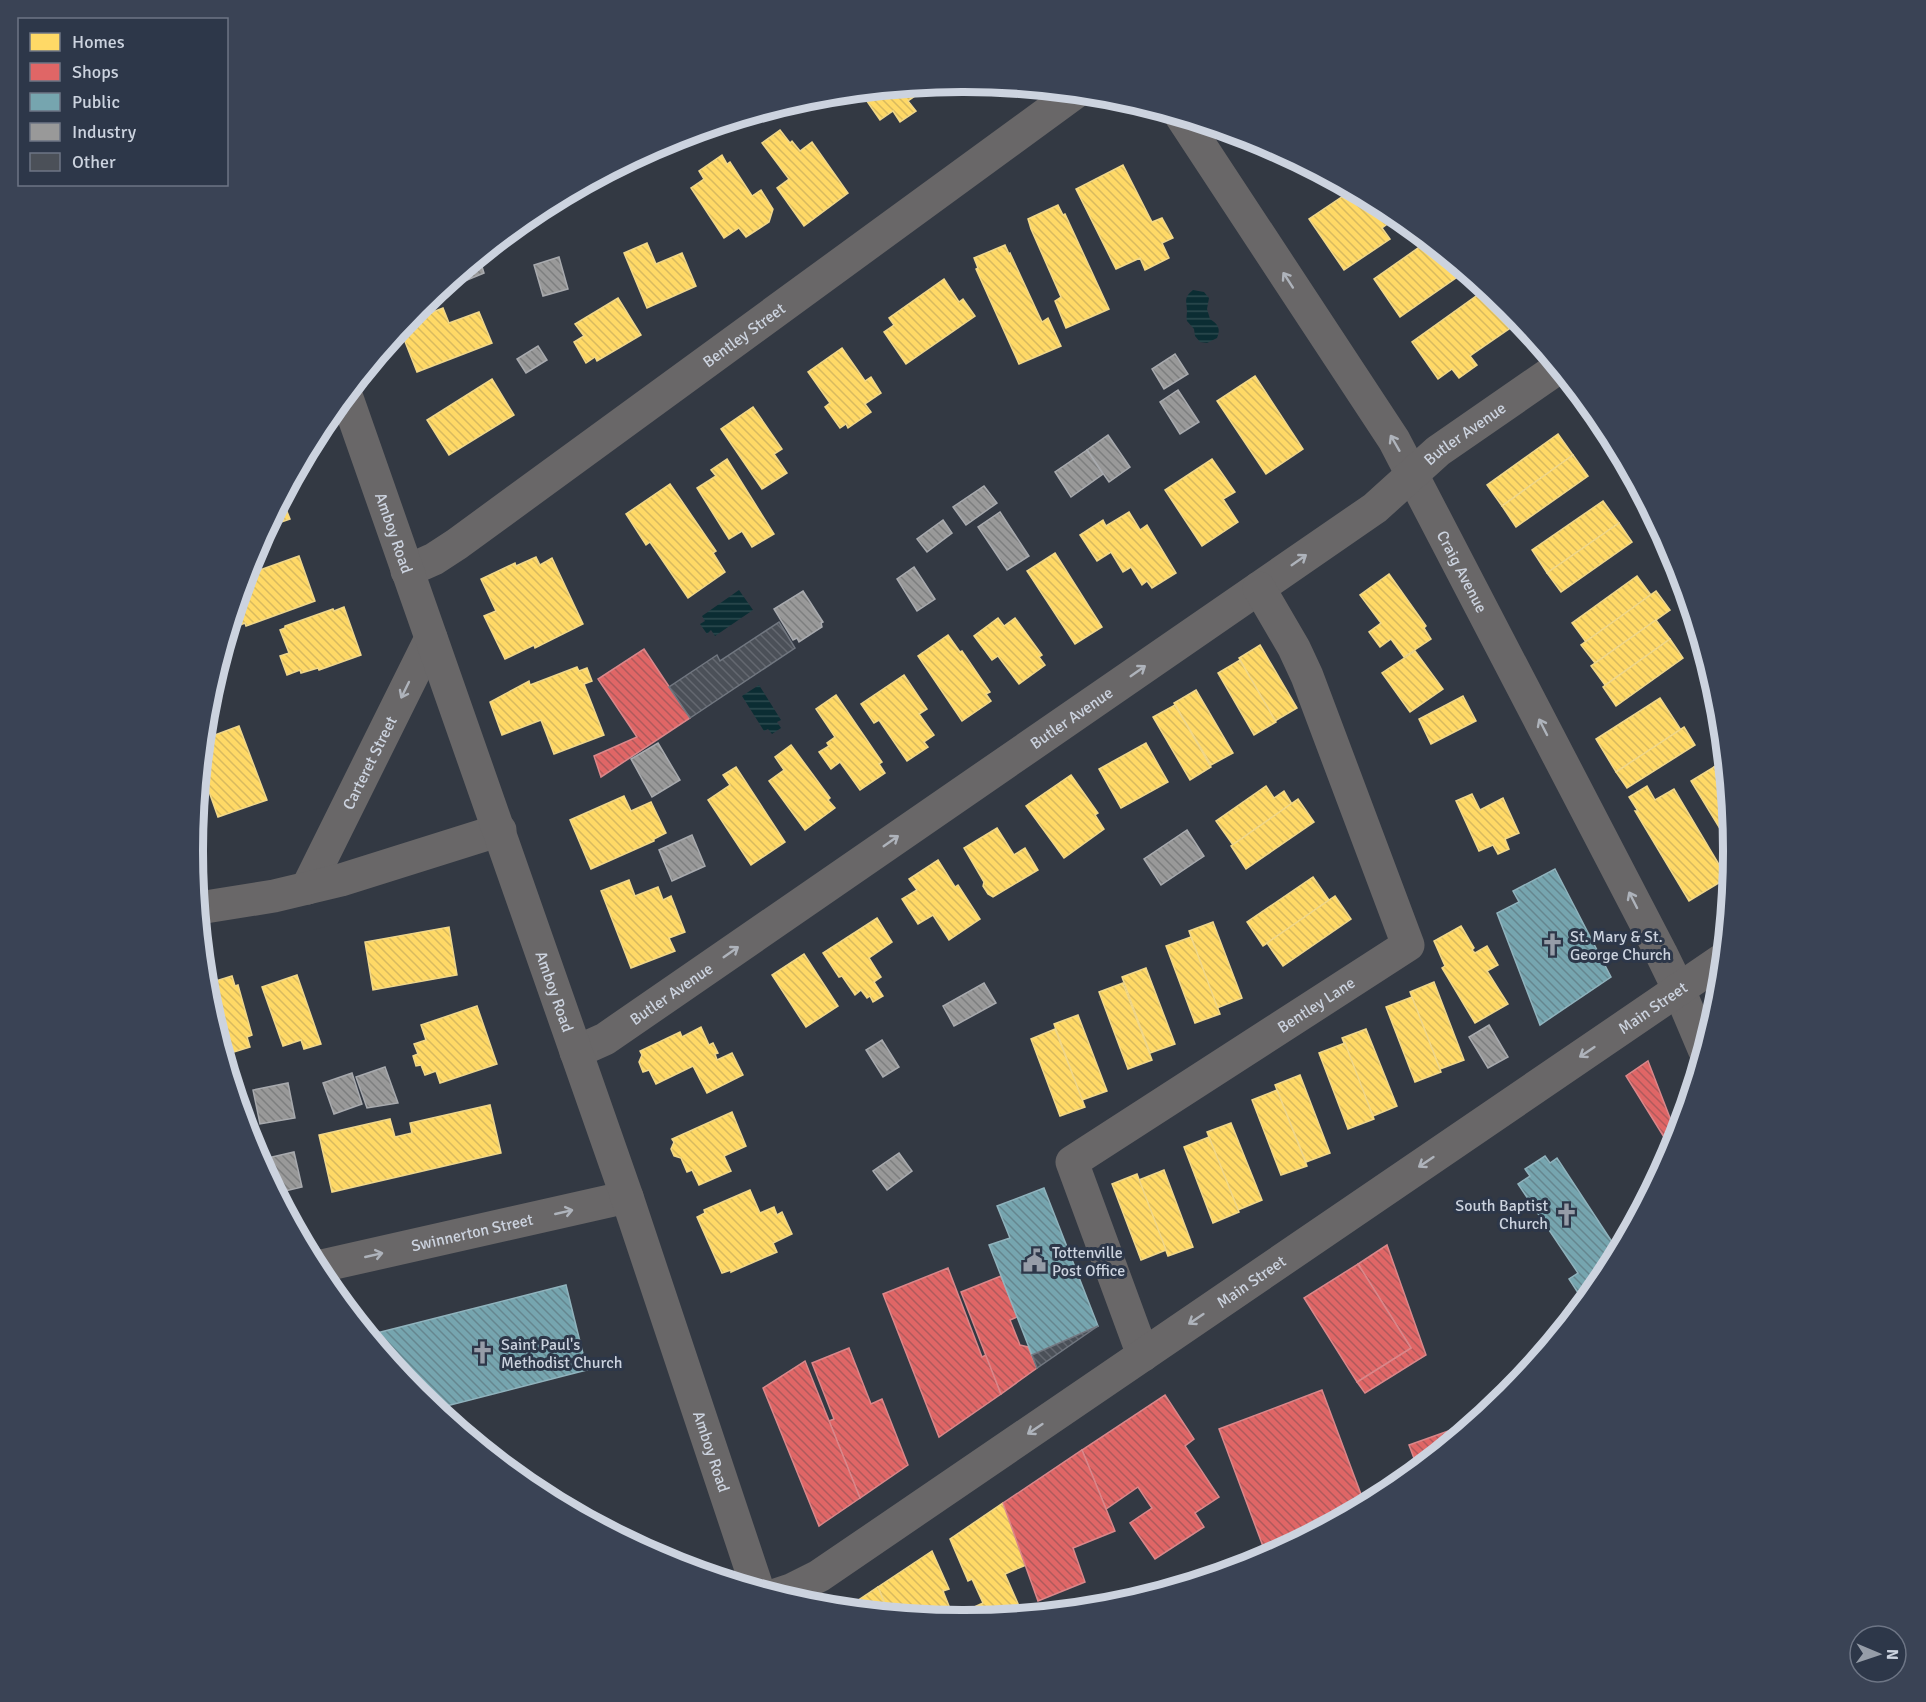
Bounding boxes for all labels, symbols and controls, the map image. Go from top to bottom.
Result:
legend [18,18,228,186]
text: Homes [72,31,125,53]
text: Shops [72,61,119,83]
text: Public [72,91,120,113]
text: Industry [72,121,137,143]
text: Other [72,151,116,173]
one-way arrow [1282,271,1295,288]
street label: Bentley Street [699,299,790,372]
street label: Butler Avenue [1420,398,1510,470]
one-way arrow [1389,435,1401,452]
street label: Amboy Road [370,490,417,576]
street label: Craig Avenue [1432,527,1491,617]
one-way arrow [1290,554,1307,566]
one-way arrow [1130,665,1146,677]
one-way arrow [399,681,411,699]
street label: Butler Avenue [1026,683,1117,754]
street label: Carteret Street [339,713,402,813]
one-way arrow [1537,719,1548,737]
one-way arrow [883,835,899,847]
one-way arrow [1627,892,1638,910]
place label: St. Mary & St. George Church [1570,927,1671,965]
church icon: St. Mary & St. George Church [1539,932,1565,958]
one-way arrow [722,946,738,958]
street label: Amboy Road [531,949,577,1035]
street label: Butler Avenue [626,959,717,1030]
street label: Bentley Lane [1274,973,1359,1038]
street label: Main Street [1615,977,1692,1039]
one-way arrow [1580,1046,1596,1058]
one-way arrow [1419,1156,1435,1168]
place label: South Baptist Church [1455,1196,1548,1234]
church icon: South Baptist Church [1553,1201,1579,1227]
one-way arrow [554,1206,573,1218]
street label: Swinnerton Street [410,1209,536,1256]
place label: Tottenville Post Office [1052,1243,1125,1281]
one-way arrow [364,1248,383,1260]
public building icon: Tottenville Post Office [1021,1248,1047,1274]
street label: Main Street [1213,1251,1290,1313]
one-way arrow [1188,1313,1204,1325]
place label: Saint Paul's Methodist Church [501,1335,622,1373]
church icon: Saint Paul's Methodist Church [470,1340,496,1366]
street label: Amboy Road [688,1409,734,1495]
one-way arrow [1027,1423,1043,1435]
north arrow [1848,1624,1908,1684]
text: N [1882,1649,1902,1660]

